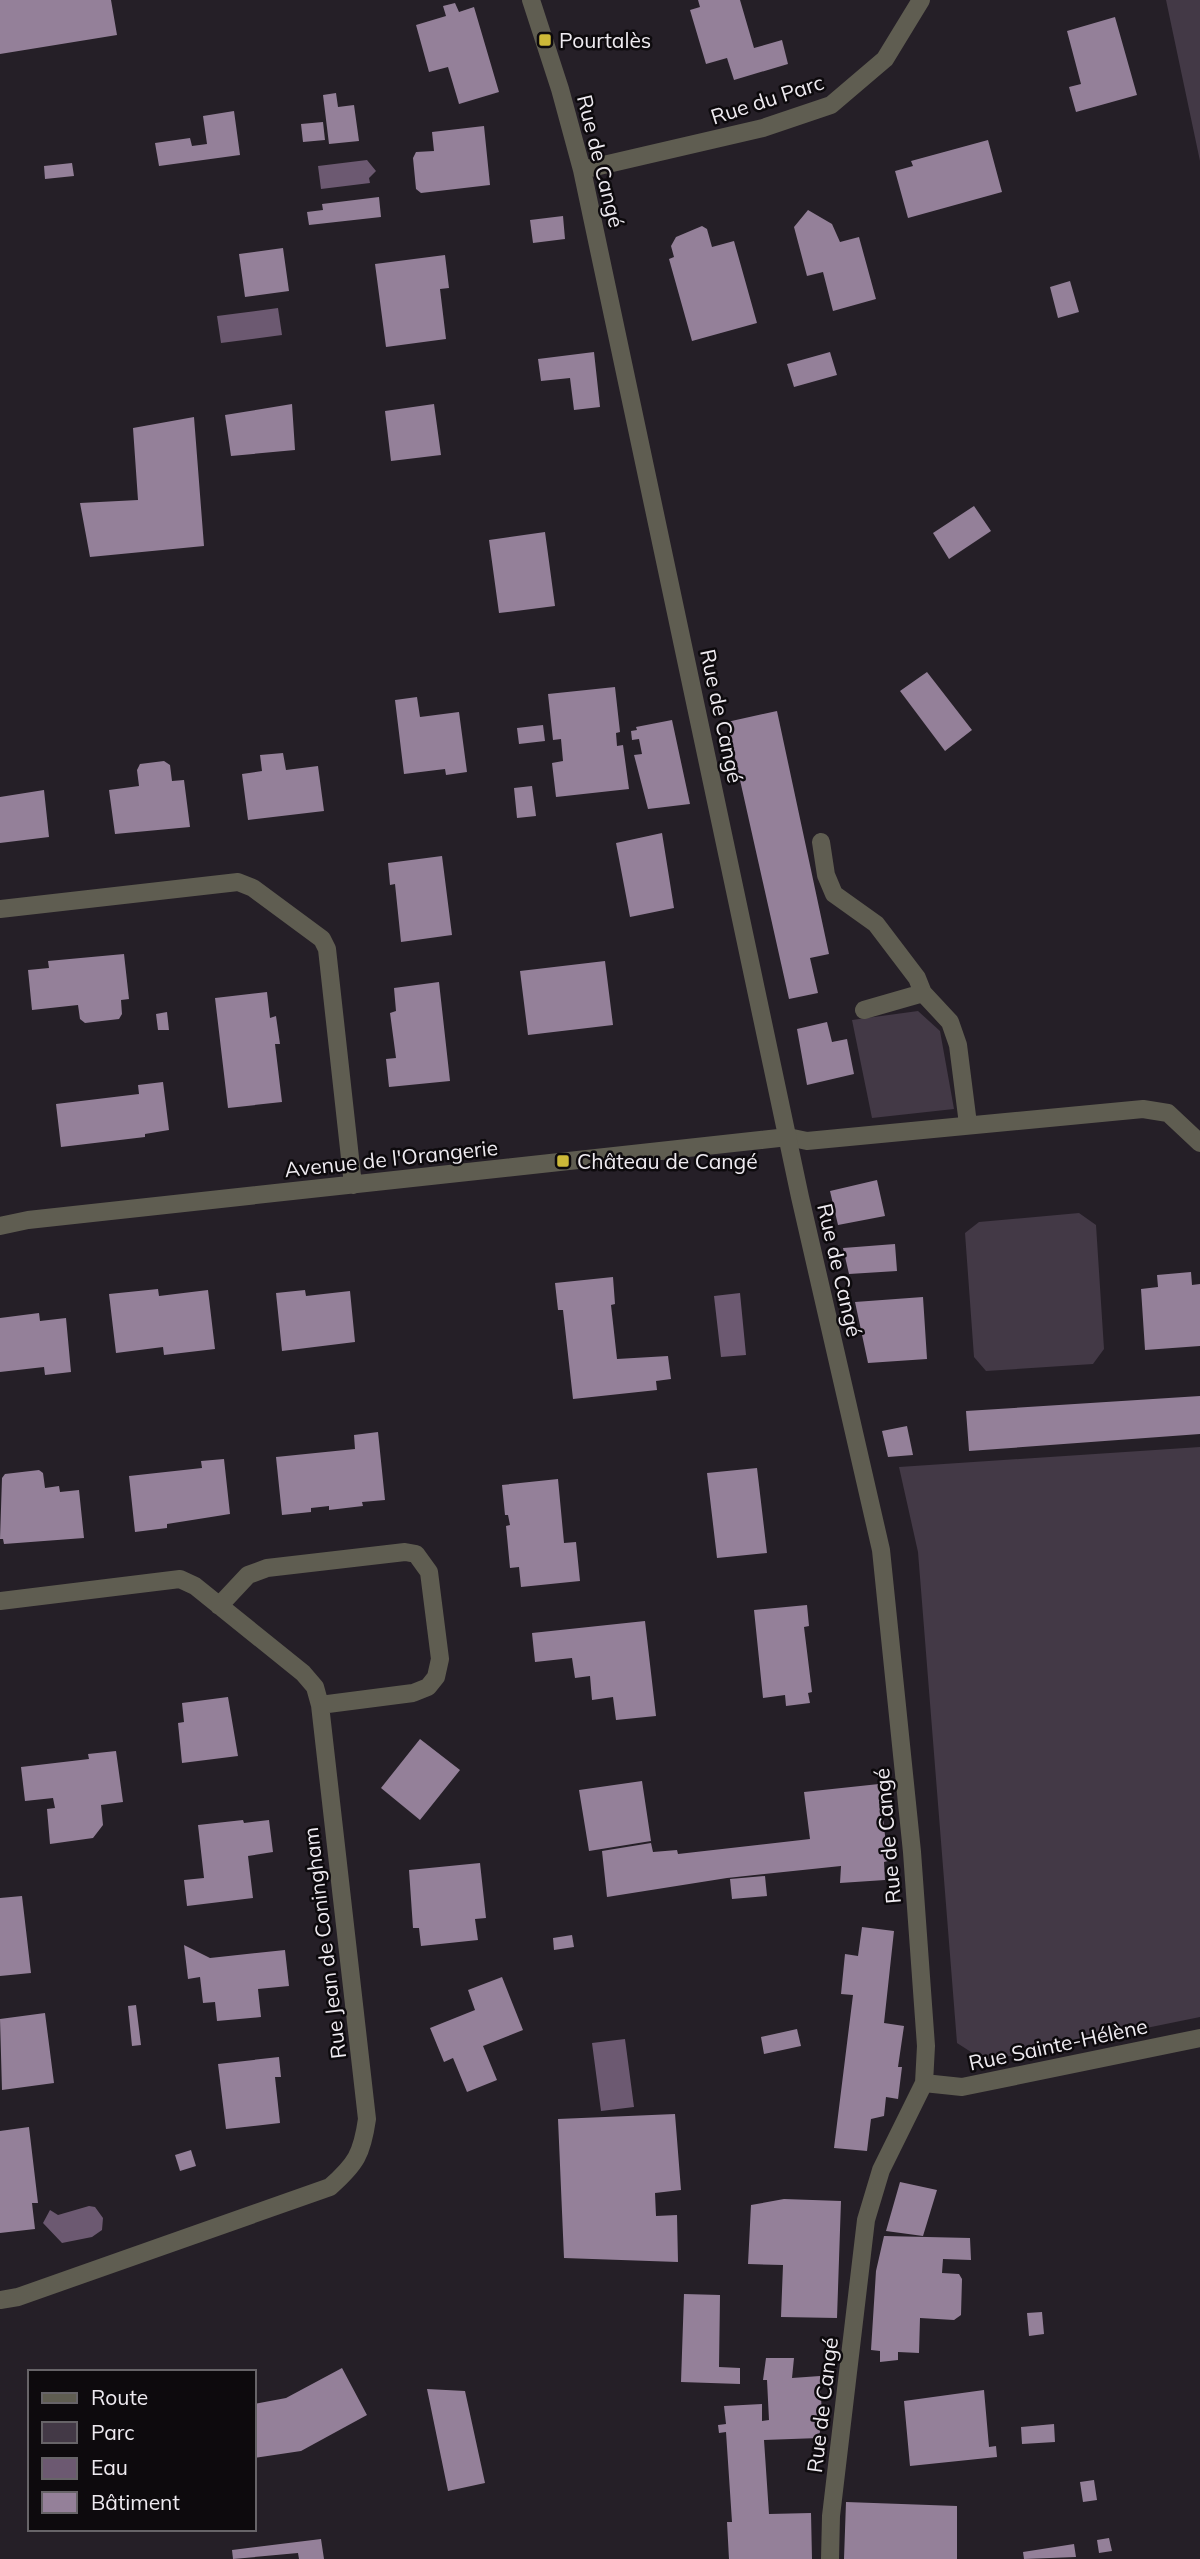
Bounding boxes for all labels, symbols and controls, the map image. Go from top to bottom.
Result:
place label: Pourtalès [559,27,651,53]
marker: Pourtalès [537,32,553,48]
street label: Rue du Parc [707,68,827,130]
street label: Rue de Cangé [572,92,630,230]
street label: Rue de Cangé [695,647,749,785]
street label: Avenue de l'Orangerie [283,1134,499,1182]
place label: Château de Cangé [577,1148,758,1174]
marker: Château de Cangé [555,1153,571,1169]
street label: Rue de Cangé [812,1201,868,1339]
street label: Rue de Cangé [868,1767,906,1905]
street label: Rue Jean de Coningham [297,1826,351,2060]
street label: Rue Sainte-Hélène [966,2012,1150,2076]
street label: Rue de Cangé [801,2336,843,2474]
legend [28,2370,256,2531]
text: Route [91,2384,148,2410]
text: Parc [91,2419,135,2445]
text: Eau [91,2454,128,2480]
text: Bâtiment [91,2489,180,2515]

